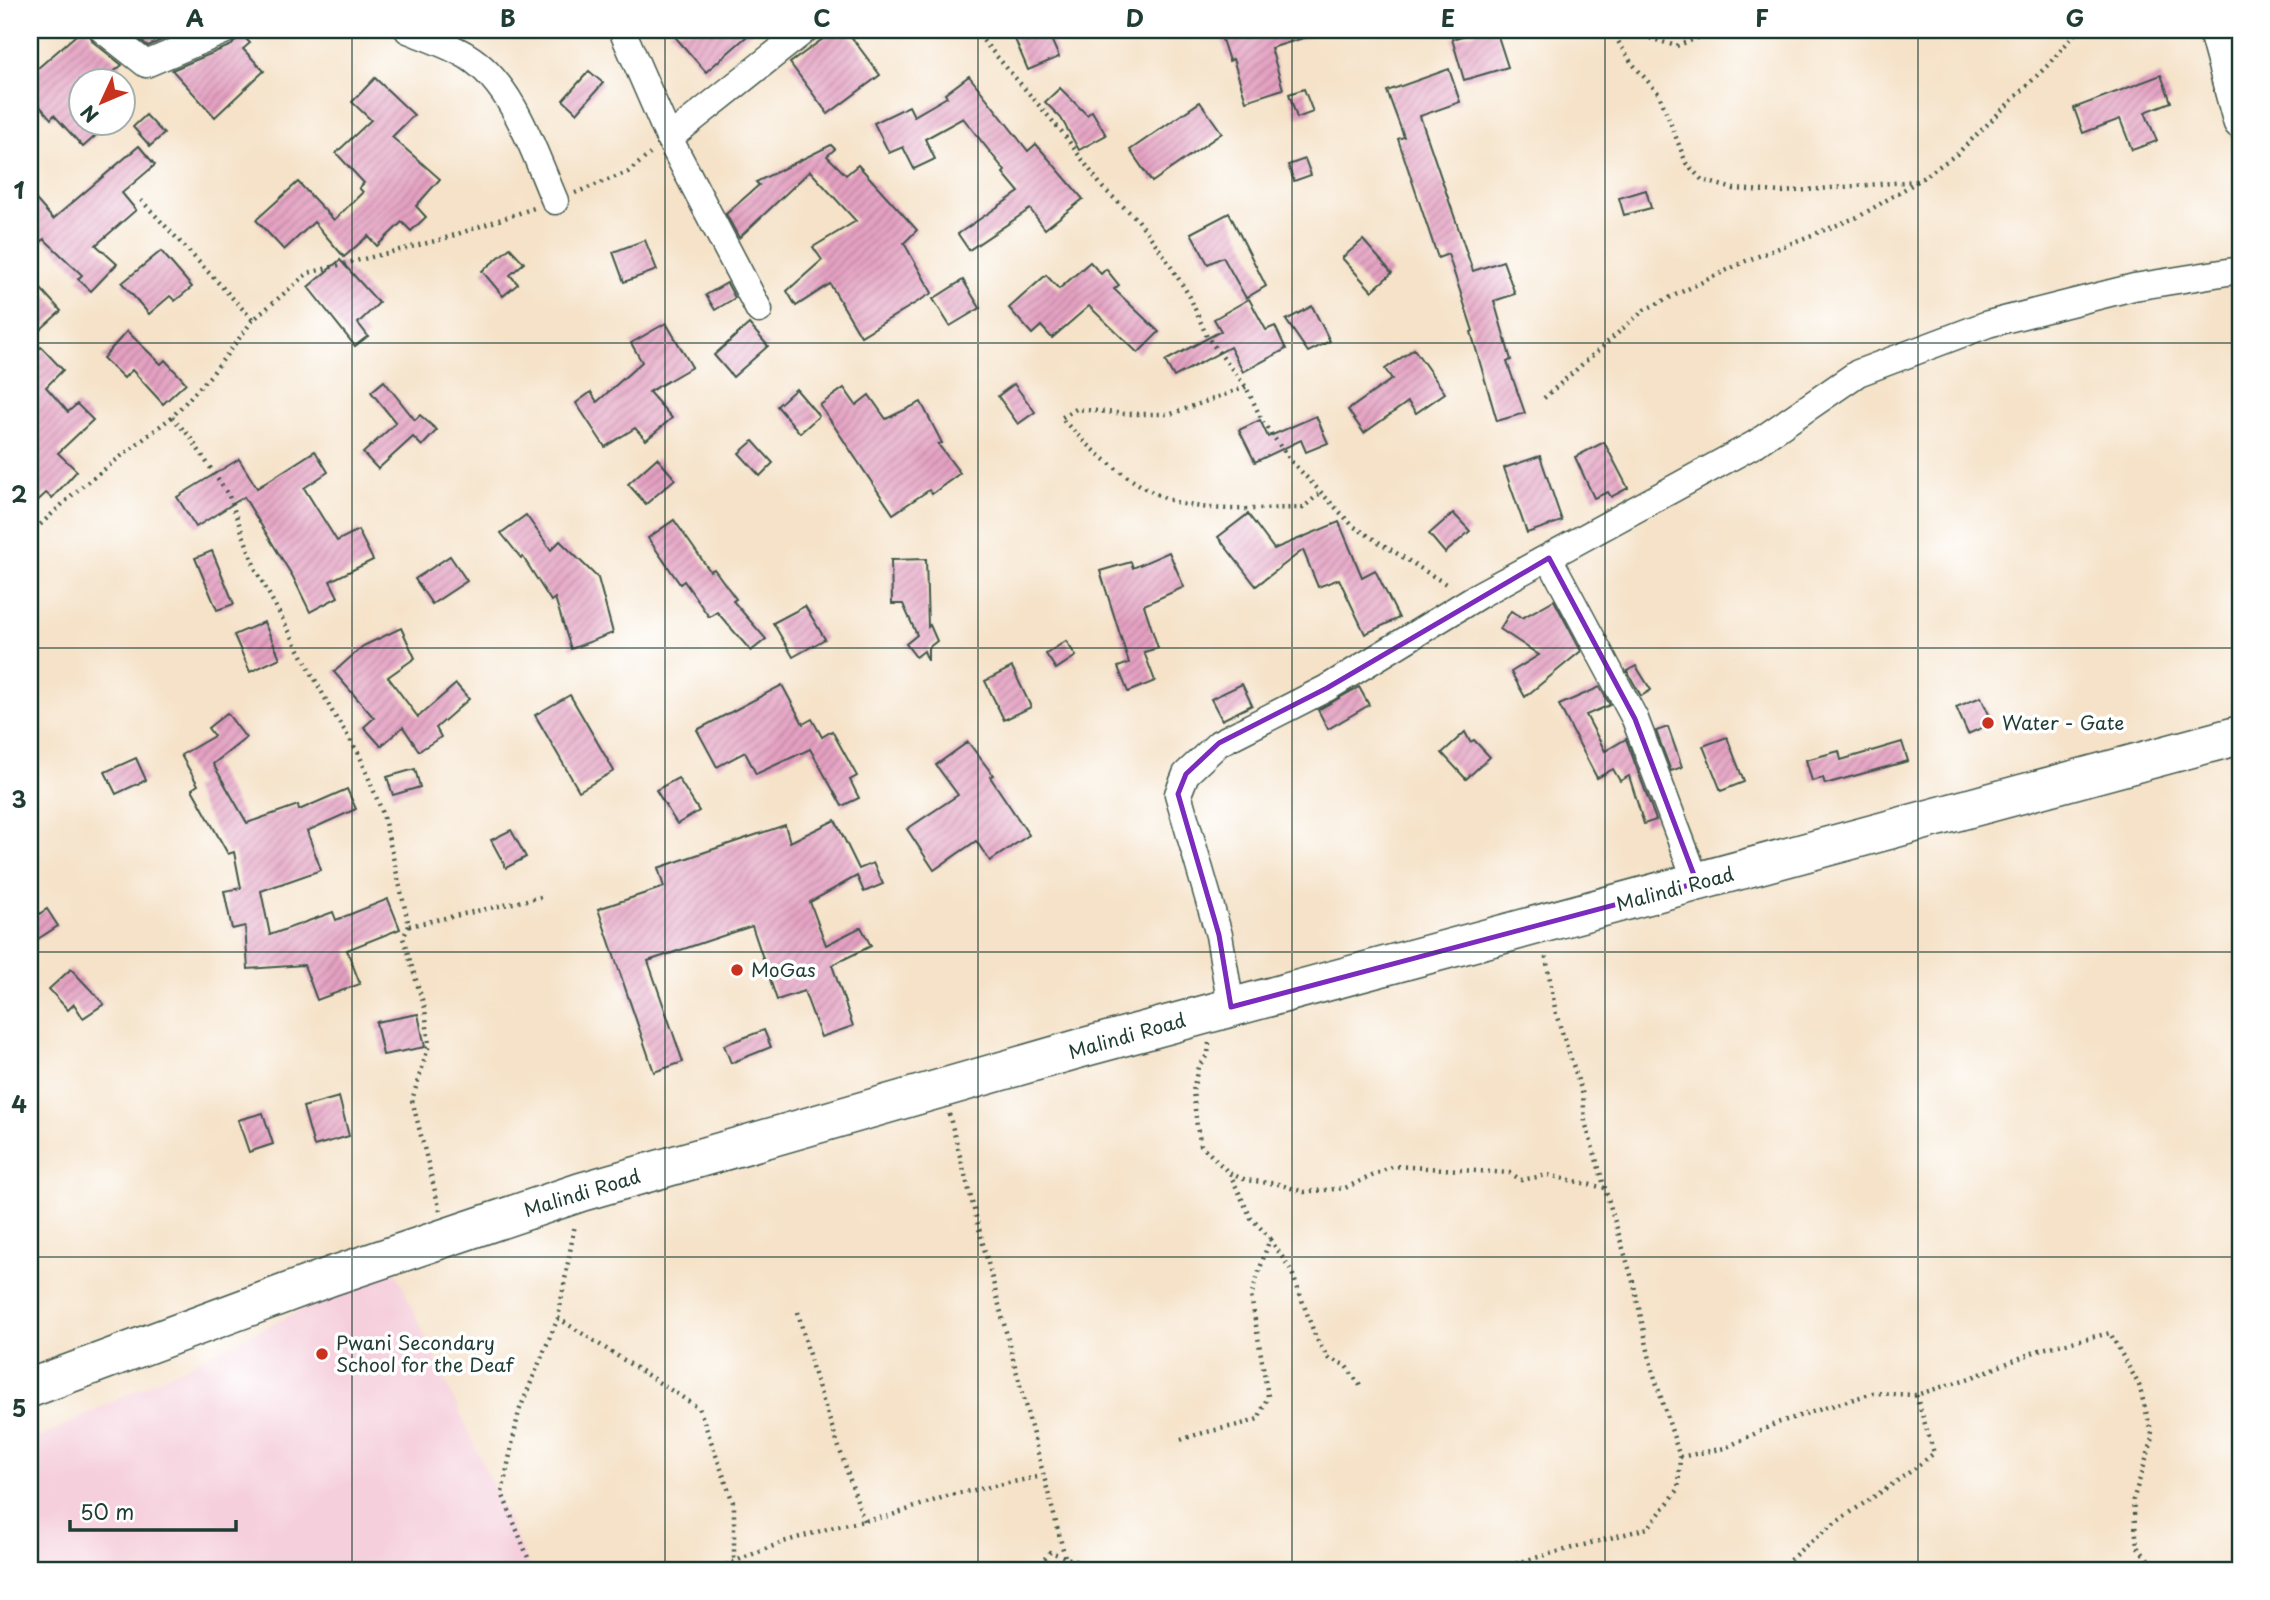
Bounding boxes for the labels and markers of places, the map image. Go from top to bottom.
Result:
place label: Water - Gate [2002,708,2124,736]
marker: Water - Gate [1980,715,1996,731]
place label: MoGas [751,955,816,983]
marker: MoGas [729,962,745,978]
place label: Pwani Secondary School for the Deaf [336,1328,515,1378]
marker: Pwani Secondary School for the Deaf [314,1346,330,1362]

